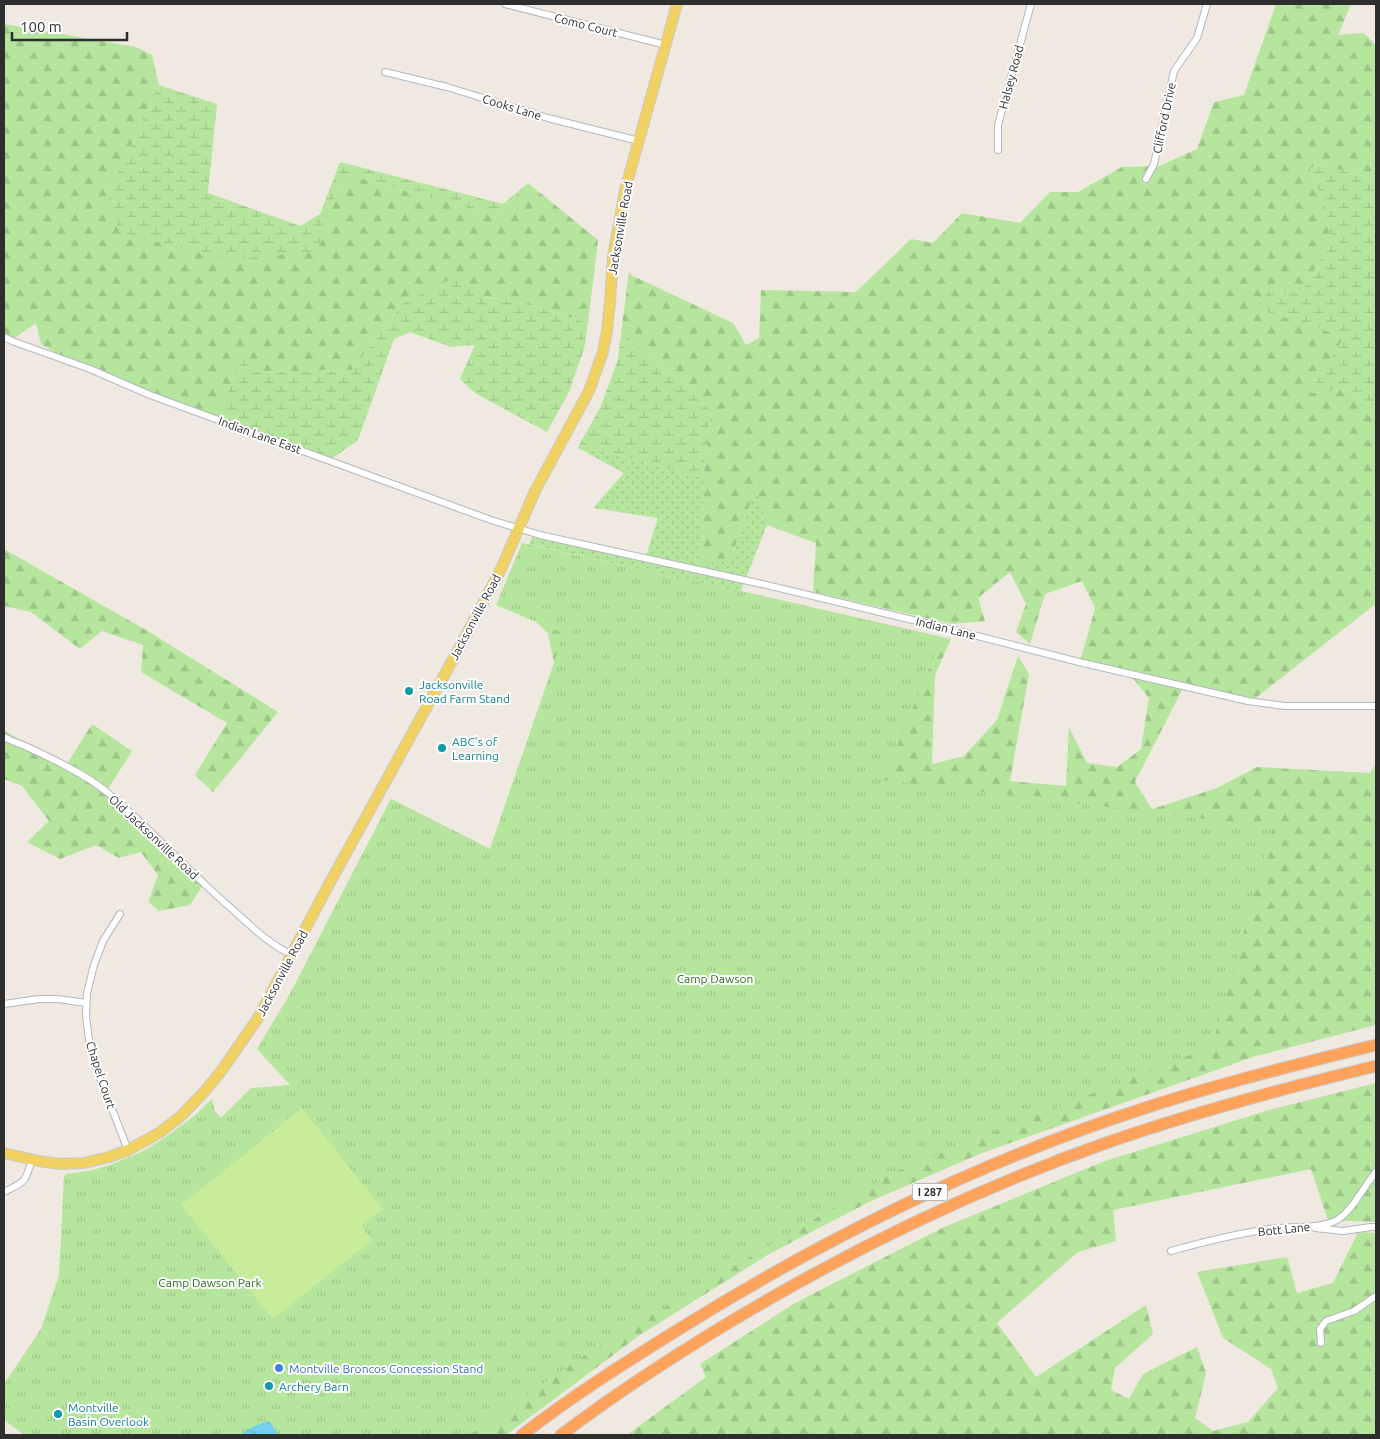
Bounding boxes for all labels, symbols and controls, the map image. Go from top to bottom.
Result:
scale bar [12,10,128,42]
street label: Como Court [553,11,619,39]
text: 100 m [20,18,62,35]
street label: Halsey Road [996,44,1026,110]
street label: Clifford Drive [1150,81,1178,155]
street label: Cooks Lane [481,92,543,122]
street label: Jacksonville Road [605,180,635,276]
street label: Indian Lane East [217,414,303,456]
street label: Jacksonville Road [447,572,503,662]
street label: Indian Lane [915,614,977,642]
place label: Jacksonville Road Farm Stand [419,678,510,705]
marker: Jacksonville Road Farm Stand [403,685,415,697]
place label: ABC's of Learning [452,735,499,762]
marker: ABC's of Learning [436,742,448,754]
street label: Old Jacksonville Road [107,792,201,882]
street label: Jacksonville Road [254,928,310,1018]
park label: Camp Dawson [677,972,753,985]
street label: Chapel Court [84,1040,118,1111]
road number: I 287 [912,1184,948,1200]
street label: Bott Lane [1257,1220,1311,1238]
park label: Camp Dawson Park [158,1276,262,1289]
marker: Montville Broncos Concession Stand [273,1362,285,1374]
place label: Montville Broncos Concession Stand [289,1362,483,1375]
marker: Archery Barn [263,1380,275,1392]
place label: Archery Barn [279,1380,349,1393]
place label: Montville Basin Overlook [68,1401,149,1428]
marker: Montville Basin Overlook [52,1408,64,1420]

